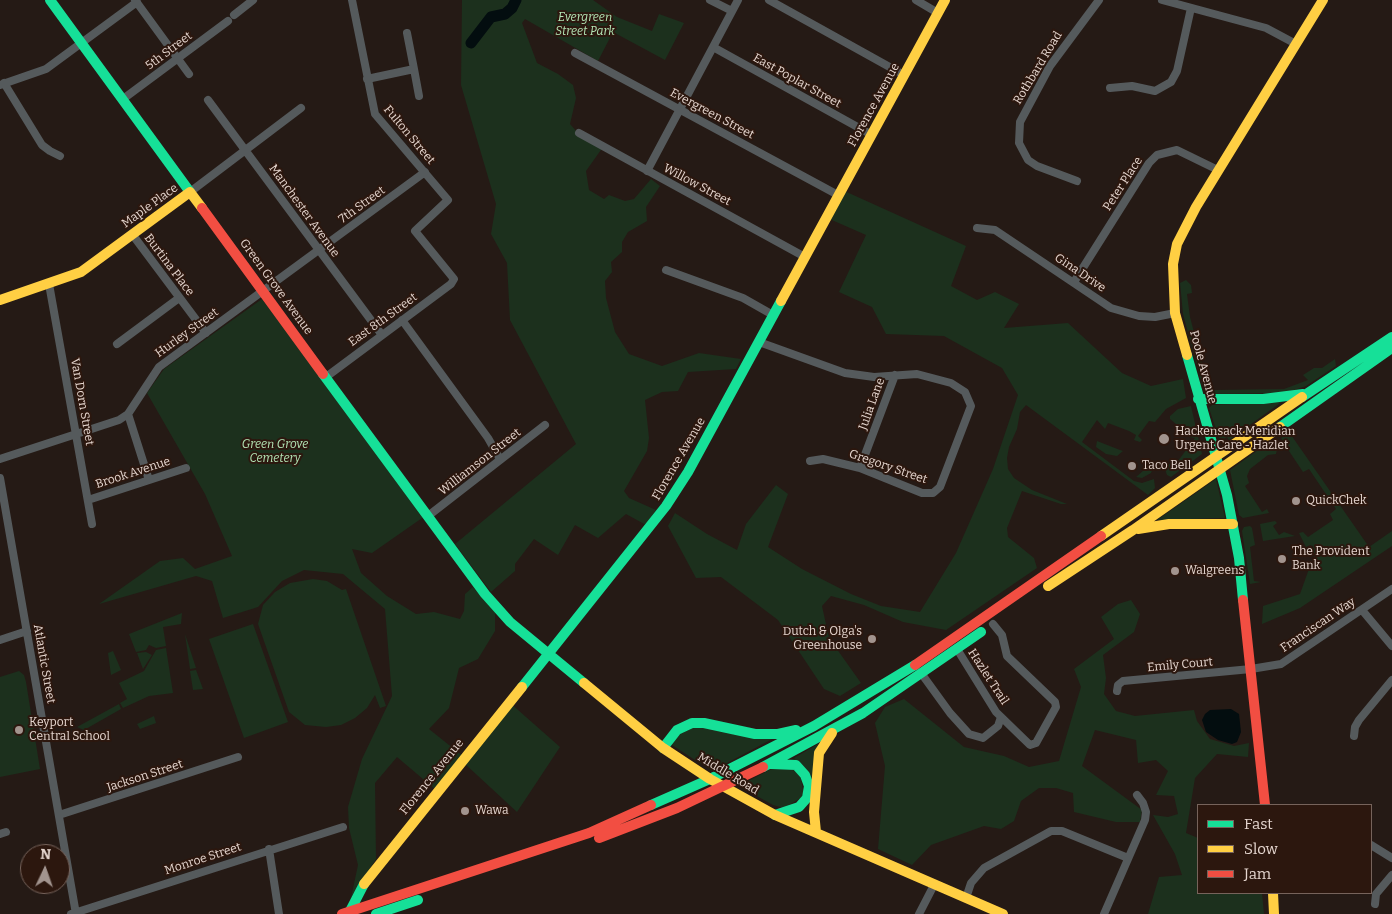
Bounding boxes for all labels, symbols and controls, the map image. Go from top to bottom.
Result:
park label: Evergreen Street Park [555,11,615,39]
street label: 5th Street [143,29,195,73]
street label: Rothbard Road [1011,29,1065,107]
street label: East Poplar Street [750,51,844,111]
street label: Florence Avenue [845,61,903,149]
street label: Evergreen Street [667,86,757,142]
street label: Fulton Street [380,103,438,167]
street label: Peter Place [1100,154,1146,214]
street label: Willow Street [661,161,733,209]
street label: Manchester Avenue [266,162,342,260]
street label: Maple Place [119,181,181,231]
street label: 7th Street [336,183,388,227]
street label: Burtina Place [141,231,197,299]
street label: Green Grove Avenue [236,236,316,338]
street label: Gina Drive [1052,251,1108,295]
street label: East 8th Street [346,290,420,350]
street label: Hurley Street [153,305,221,361]
street label: Poole Avenue [1186,329,1220,405]
street label: Van Dorn Street [67,357,97,447]
street label: Julia Lane [856,376,888,432]
street label: Florence Avenue [649,415,709,503]
street label: Williamson Street [436,425,524,499]
place label: Hackensack Meridian Urgent Care - Hazlet [1175,425,1295,453]
marker: Hackensack Meridian Urgent Care - Hazlet [1157,432,1171,446]
park label: Green Grove Cemetery [242,438,308,466]
street label: Gregory Street [847,447,929,487]
street label: Brook Avenue [94,454,172,492]
place label: Taco Bell [1142,459,1191,473]
marker: Taco Bell [1126,460,1138,472]
place label: QuickChek [1306,494,1367,508]
marker: QuickChek [1290,495,1302,507]
place label: The Provident Bank [1292,545,1369,573]
marker: The Provident Bank [1276,553,1288,565]
place label: Walgreens [1185,564,1244,578]
marker: Walgreens [1169,565,1181,577]
street label: Franciscan Way [1278,595,1358,655]
street label: Atlantic Street [30,623,58,705]
place label: Dutch & Olga's Greenhouse [783,625,862,653]
marker: Dutch & Olga's Greenhouse [866,633,878,645]
street label: Hazlet Trail [965,646,1011,708]
street label: Emily Court [1147,655,1213,675]
place label: Keyport Central School [29,716,110,744]
marker: Keyport Central School [13,724,25,736]
street label: Florence Avenue [397,736,467,818]
street label: Middle Road [695,750,761,798]
street label: Jackson Street [105,757,185,795]
place label: Wawa [475,804,508,818]
legend [1197,804,1372,894]
marker: Wawa [459,805,471,817]
text: Fast [1244,815,1273,833]
street label: Monroe Street [163,840,243,878]
text: Slow [1244,840,1278,858]
north arrow [20,844,70,894]
text: N [40,846,52,863]
text: Jam [1244,865,1271,883]

